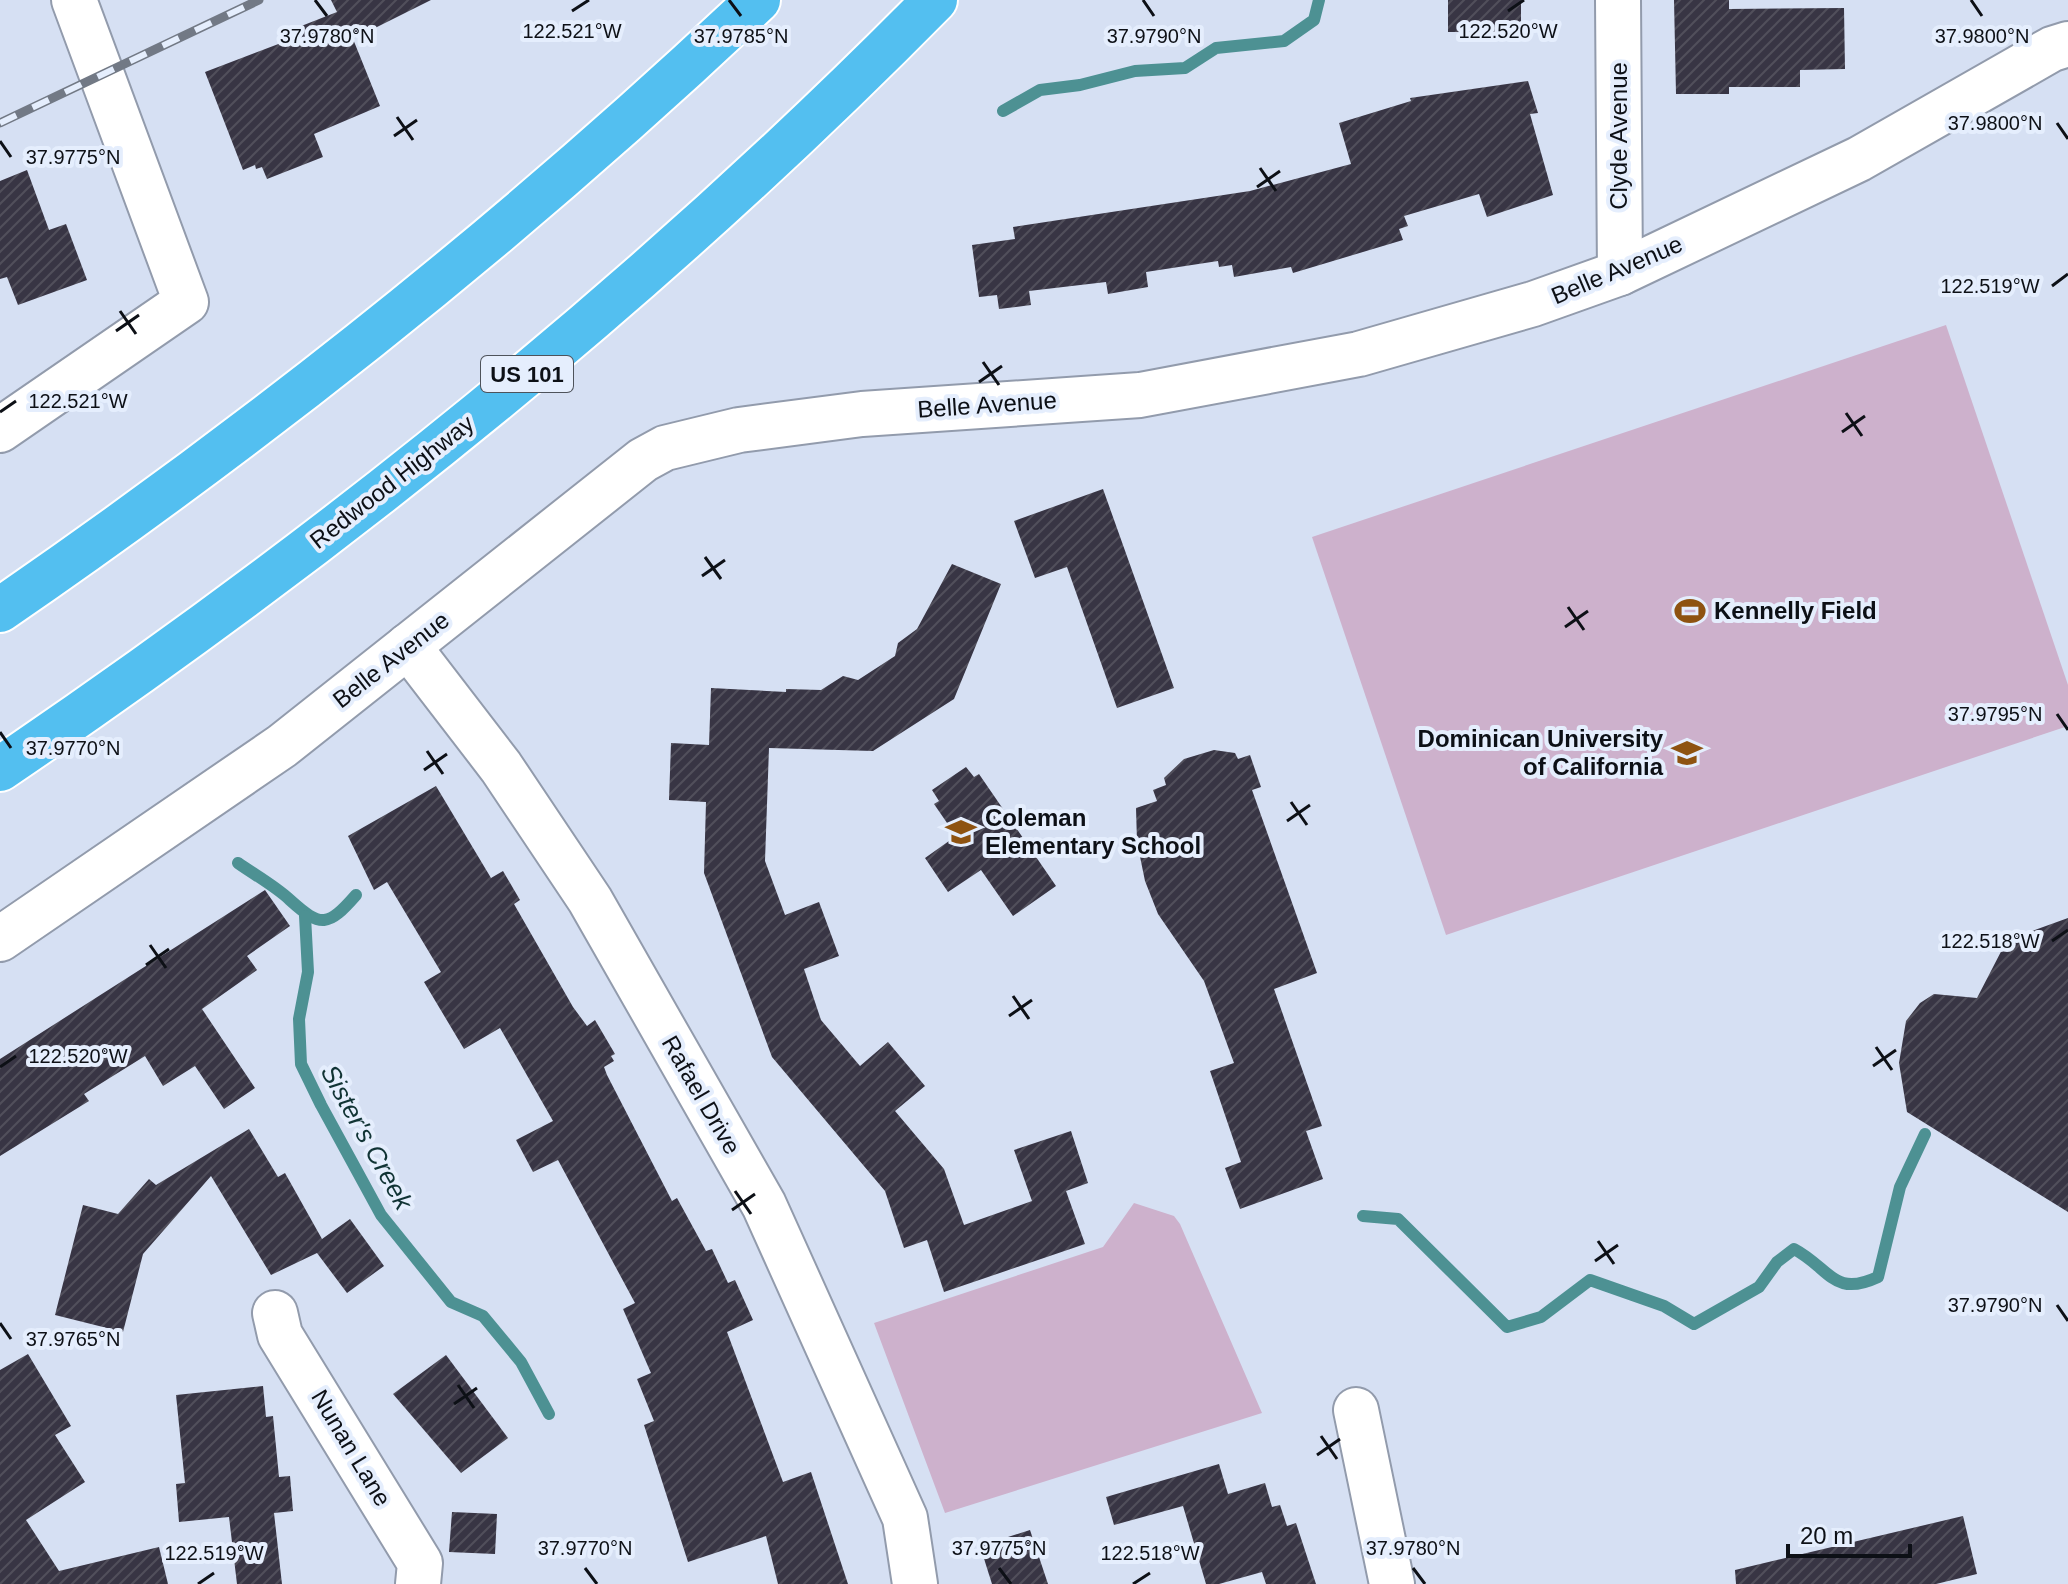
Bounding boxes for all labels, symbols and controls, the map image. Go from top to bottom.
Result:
text: 122.521°W [522,20,622,42]
text: 122.520°W [1458,20,1558,42]
text: 37.9780°N [280,25,374,47]
text: 37.9785°N [694,25,788,47]
text: 37.9790°N [1107,25,1201,47]
text: 37.9800°N [1935,25,2029,47]
street label: Clyde Avenue [1605,62,1632,210]
text: 37.9800°N [1948,112,2042,134]
text: 37.9775°N [26,146,120,168]
street label: Belle Avenue [1547,230,1686,309]
text: 122.519°W [1940,275,2040,297]
road number: US 101 [481,356,573,392]
street label: Belle Avenue [916,386,1058,423]
text: 122.521°W [28,390,128,412]
street label: Redwood Highway [305,409,479,554]
sports icon: Kennelly Field [1673,594,1707,628]
place label: Kennelly Field [1714,597,1877,624]
street label: Belle Avenue [327,606,454,713]
text: 37.9795°N [1948,703,2042,725]
place label: Dominican University of California [1418,725,1664,780]
school or university icon: Dominican University of California [1670,736,1704,770]
text: 37.9770°N [26,737,120,759]
place label: Coleman Elementary School [985,804,1201,859]
school or university icon: Coleman Elementary School [944,815,978,849]
text: 122.518°W [1940,930,2040,952]
street label: Rafael Drive [657,1031,746,1159]
text: 122.520°W [28,1045,128,1067]
water label: Sister's Creek [315,1059,420,1216]
text: 37.9790°N [1948,1294,2042,1316]
text: 37.9765°N [26,1328,120,1350]
street label: Nunan Lane [306,1385,397,1511]
scale bar [1788,1508,1910,1558]
text: 20 m [1800,1522,1853,1549]
text: 37.9770°N [538,1537,632,1559]
text: 37.9775°N [952,1537,1046,1559]
text: 37.9780°N [1366,1537,1460,1559]
text: 122.519°W [164,1542,264,1564]
text: 122.518°W [1100,1542,1200,1564]

